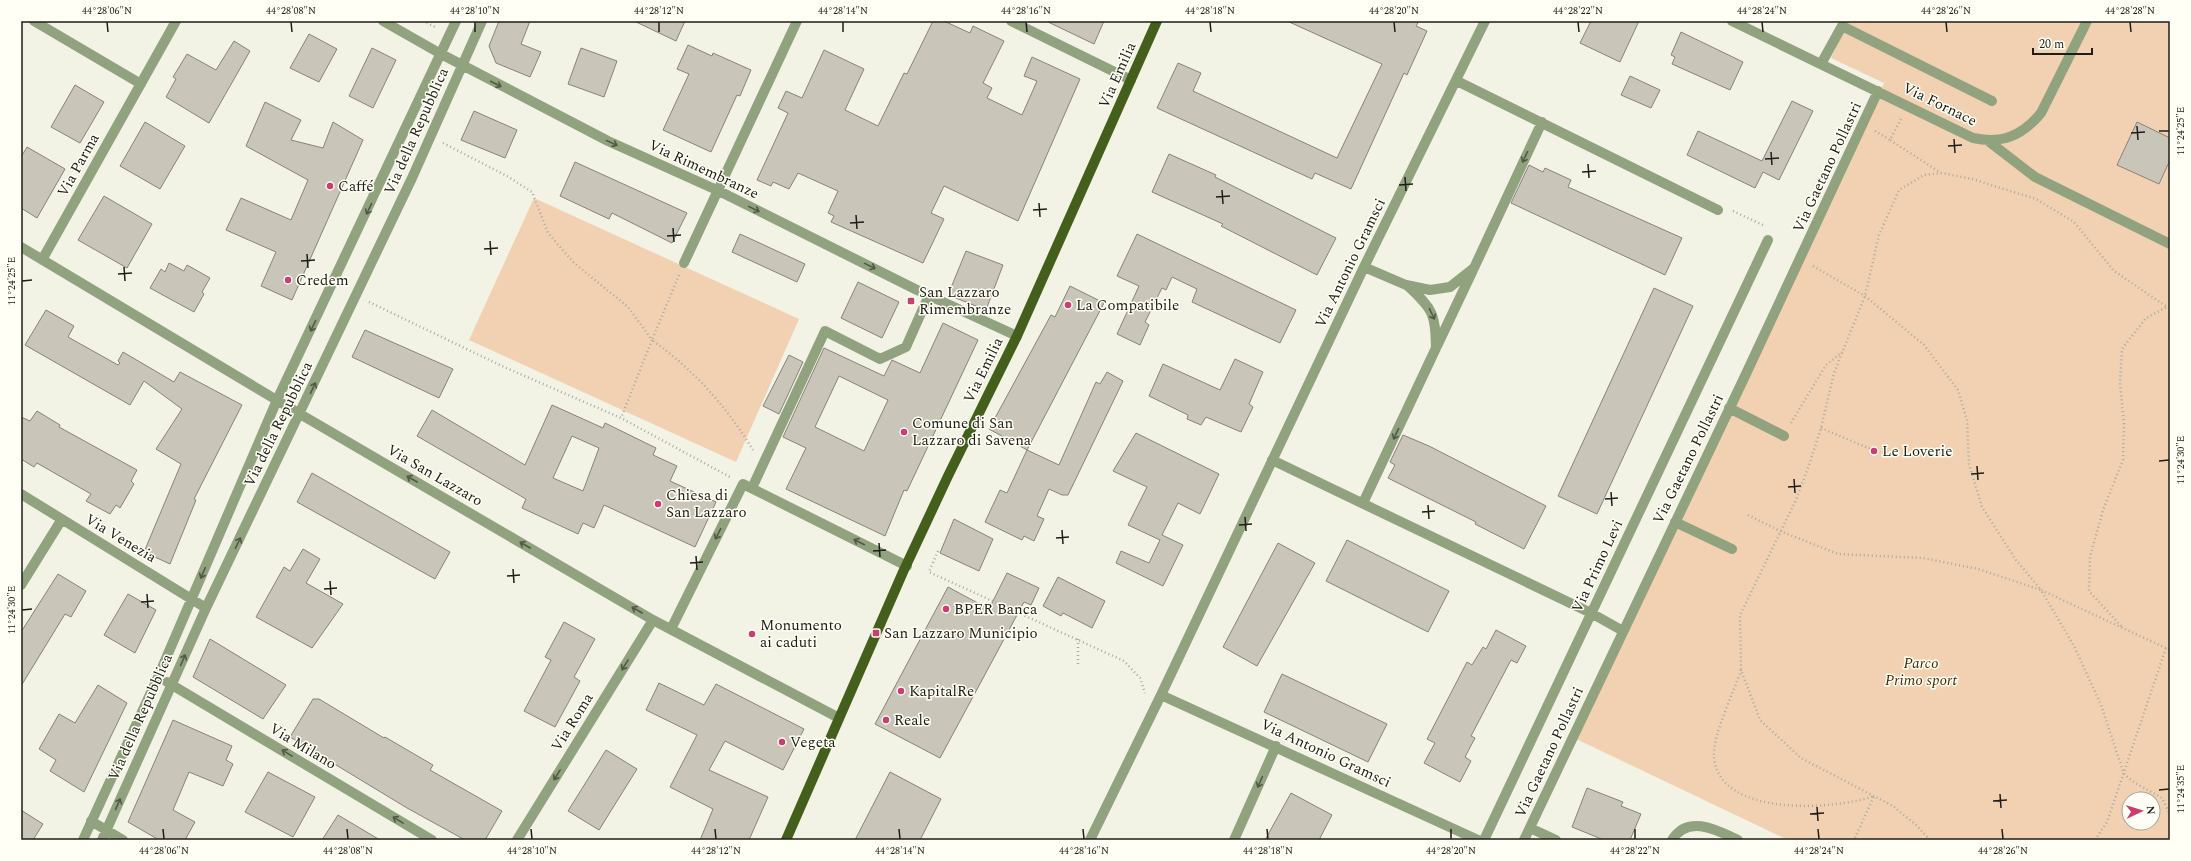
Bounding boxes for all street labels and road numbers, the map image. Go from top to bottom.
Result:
street label: Via Emilia [1093,38,1143,112]
street label: Via della Repubblica [378,63,455,198]
street label: Via Fornace [1899,77,1981,132]
street label: Via Gaetano Pollastri [1787,98,1868,237]
street label: Via Parma [52,129,106,201]
street label: Via Rimembranze [645,134,763,205]
street label: Via Antonio Gramsci [1309,194,1392,332]
street label: Via Emilia [958,333,1010,407]
street label: Via della Repubblica [238,357,319,491]
street label: Via Gaetano Pollastri [1647,390,1730,528]
street label: Via San Lazzaro [382,439,487,512]
street label: Via Venezia [81,508,161,569]
street label: Via Primo Levi [1566,516,1629,617]
street label: Via della Repubblica [102,649,179,784]
street label: Via Gaetano Pollastri [1509,683,1590,822]
street label: Via Roma [545,688,600,756]
street label: Via Antonio Gramsci [1257,713,1395,794]
street label: Via Milano [265,717,341,775]

